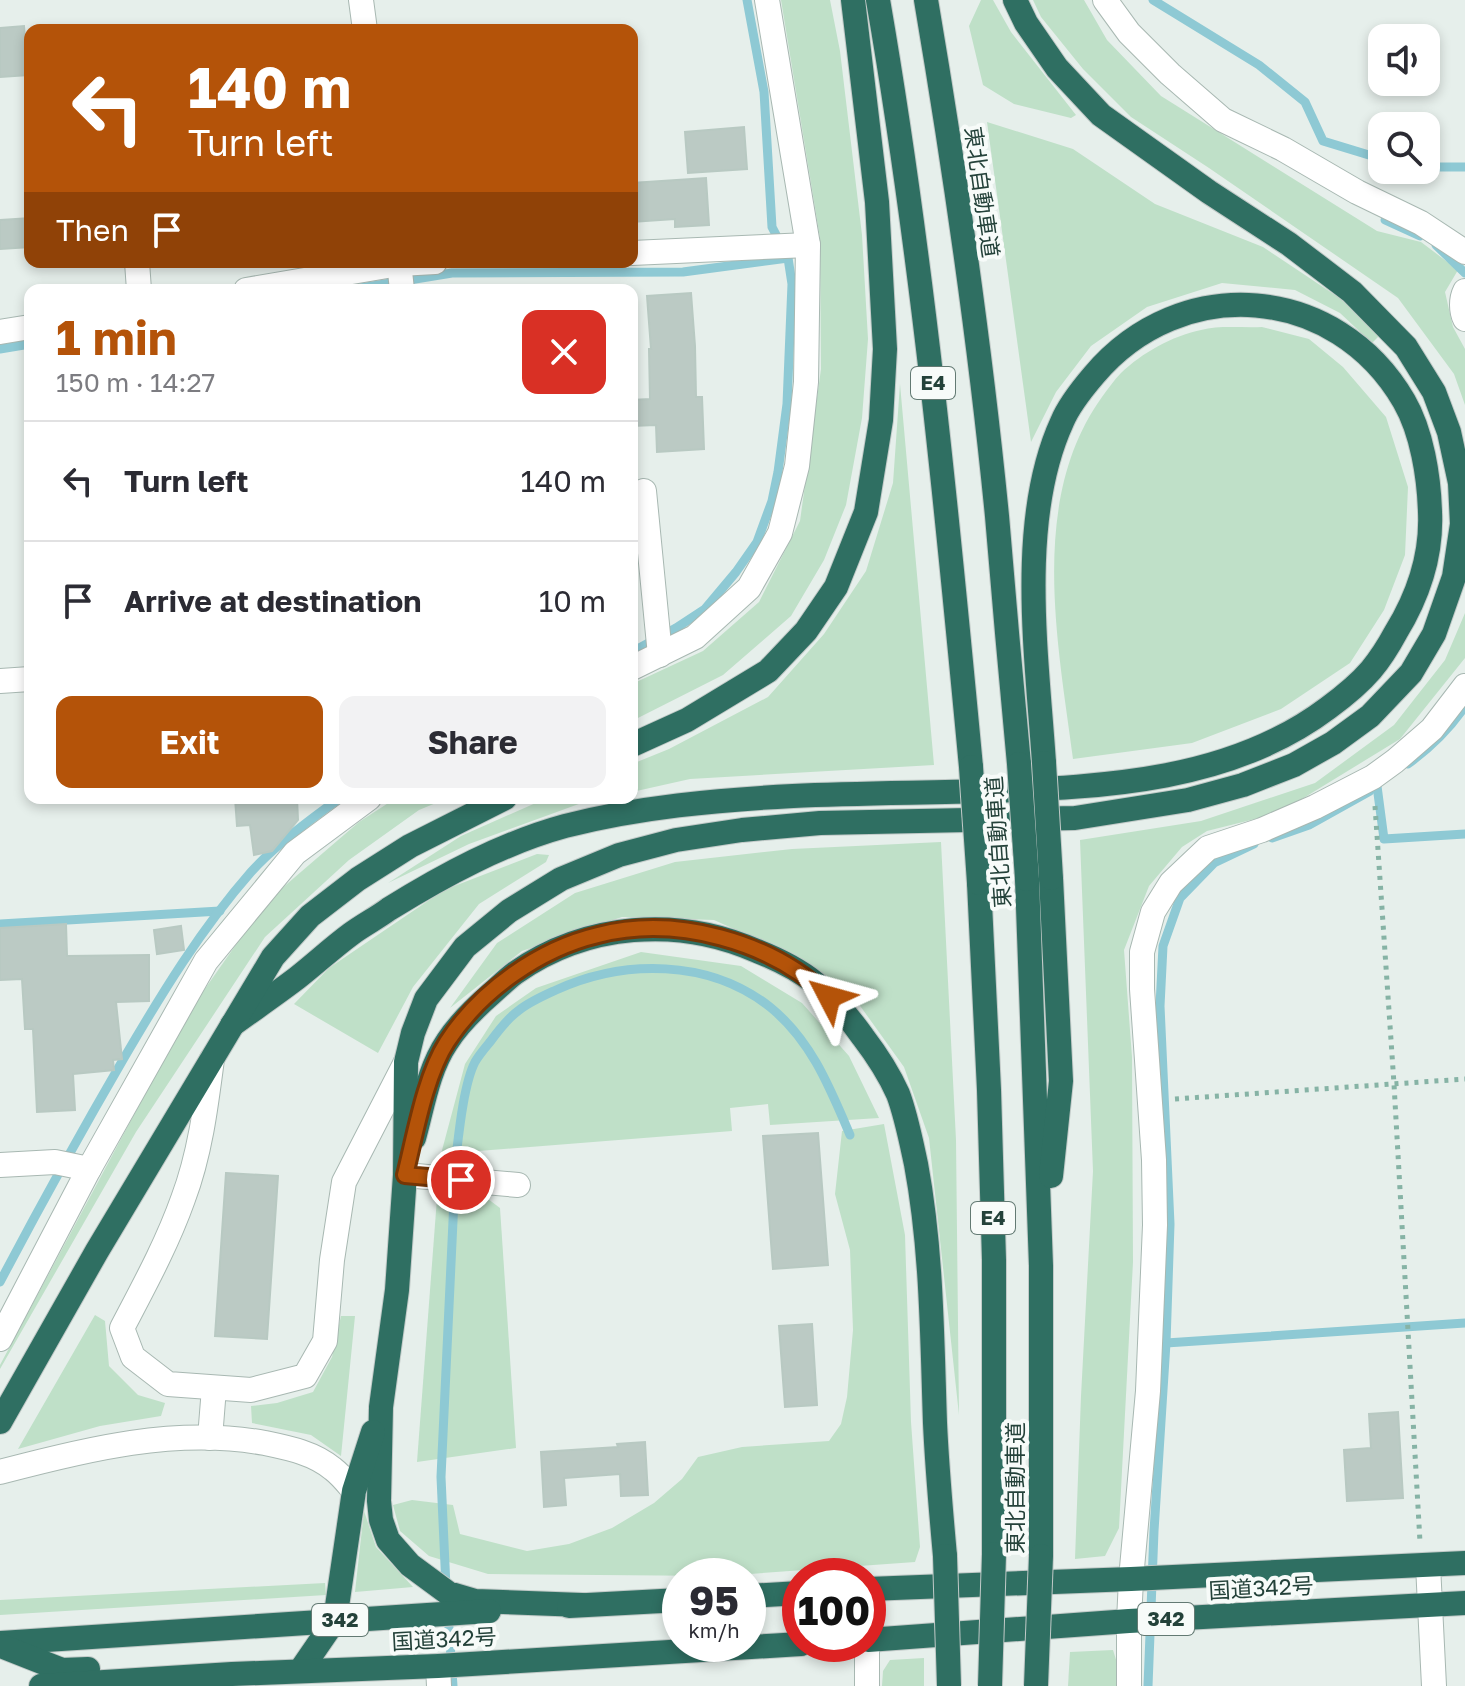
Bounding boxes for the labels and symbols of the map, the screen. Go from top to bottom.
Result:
street label: 東北自動車道 [960,125,1005,259]
road number: E4 [911,367,955,399]
street label: 東北自動車道 [979,775,1016,909]
position arrow [787,955,871,1039]
pin [427,1146,495,1214]
road number: E4 [971,1202,1015,1234]
street label: 東北自動車道 [1001,1422,1028,1554]
speed limit sign: 100 [782,1558,886,1662]
street label: 国道342号 [1208,1571,1314,1604]
road number: 342 [1138,1603,1194,1635]
road number: 342 [312,1604,368,1636]
street label: 国道342号 [391,1622,497,1655]

